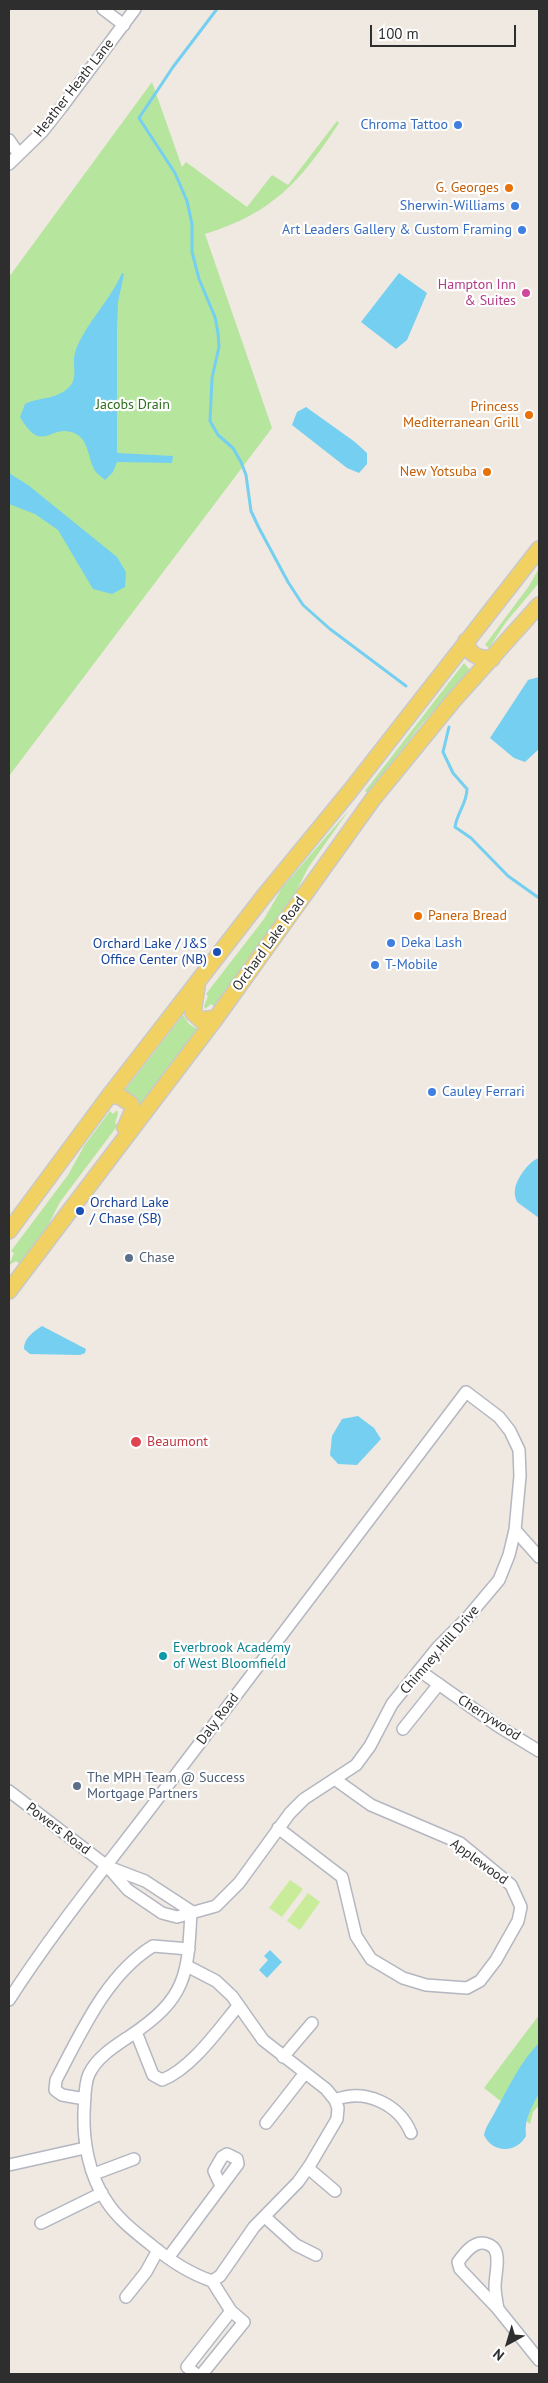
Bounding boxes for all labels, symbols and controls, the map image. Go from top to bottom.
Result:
scale bar [373,15,519,47]
text: 100 m [378,24,419,43]
street label: Heather Heath Lane [31,36,117,140]
place label: Chroma Tattoo [360,117,448,133]
marker: Chroma Tattoo [452,119,464,131]
place label: G. Georges [435,180,499,196]
marker: G. Georges [503,182,515,194]
place label: Sherwin-Williams [400,198,505,214]
marker: Sherwin-Williams [509,200,521,212]
place label: Art Leaders Gallery & Custom Framing [282,222,512,238]
marker: Art Leaders Gallery & Custom Framing [516,224,528,236]
place label: Hampton Inn & Suites [438,277,516,310]
marker: Hampton Inn & Suites [520,287,532,299]
park label: Jacobs Drain [96,397,170,413]
place label: Princess Mediterranean Grill [403,399,519,432]
marker: Princess Mediterranean Grill [523,409,535,421]
place label: New Yotsuba [400,464,477,480]
marker: New Yotsuba [481,466,493,478]
street label: Orchard Lake Road [229,894,309,994]
place label: Panera Bread [428,908,507,924]
marker: Panera Bread [412,910,424,922]
place label: Deka Lash [401,935,462,951]
place label: Orchard Lake / J&S Office Center (NB) [93,936,207,969]
marker: Deka Lash [385,937,397,949]
marker: Orchard Lake / J&S Office Center (NB) [211,946,223,958]
place label: T-Mobile [385,957,438,973]
marker: T-Mobile [369,959,381,971]
place label: Cauley Ferrari [442,1084,525,1100]
marker: Cauley Ferrari [426,1086,438,1098]
place label: Orchard Lake / Chase (SB) [90,1195,169,1228]
marker: Orchard Lake / Chase (SB) [74,1205,86,1217]
place label: Chase [139,1250,175,1266]
marker: Chase [123,1252,135,1264]
place label: Beaumont [147,1434,208,1450]
marker: Beaumont [129,1435,143,1449]
street label: Chimney Hill Drive [397,1602,483,1698]
place label: Everbrook Academy of West Bloomfield [173,1640,291,1672]
marker: Everbrook Academy of West Bloomfield [157,1650,169,1662]
street label: Daly Road [193,1690,243,1748]
street label: Cherrywood [454,1691,524,1745]
place label: The MPH Team @ Success Mortgage Partners [87,1770,245,1802]
marker: The MPH Team @ Success Mortgage Partners [71,1780,83,1792]
street label: Powers Road [23,1799,93,1859]
street label: Applewood [447,1835,511,1889]
north arrow [483,2318,533,2368]
text: N [489,2345,508,2365]

